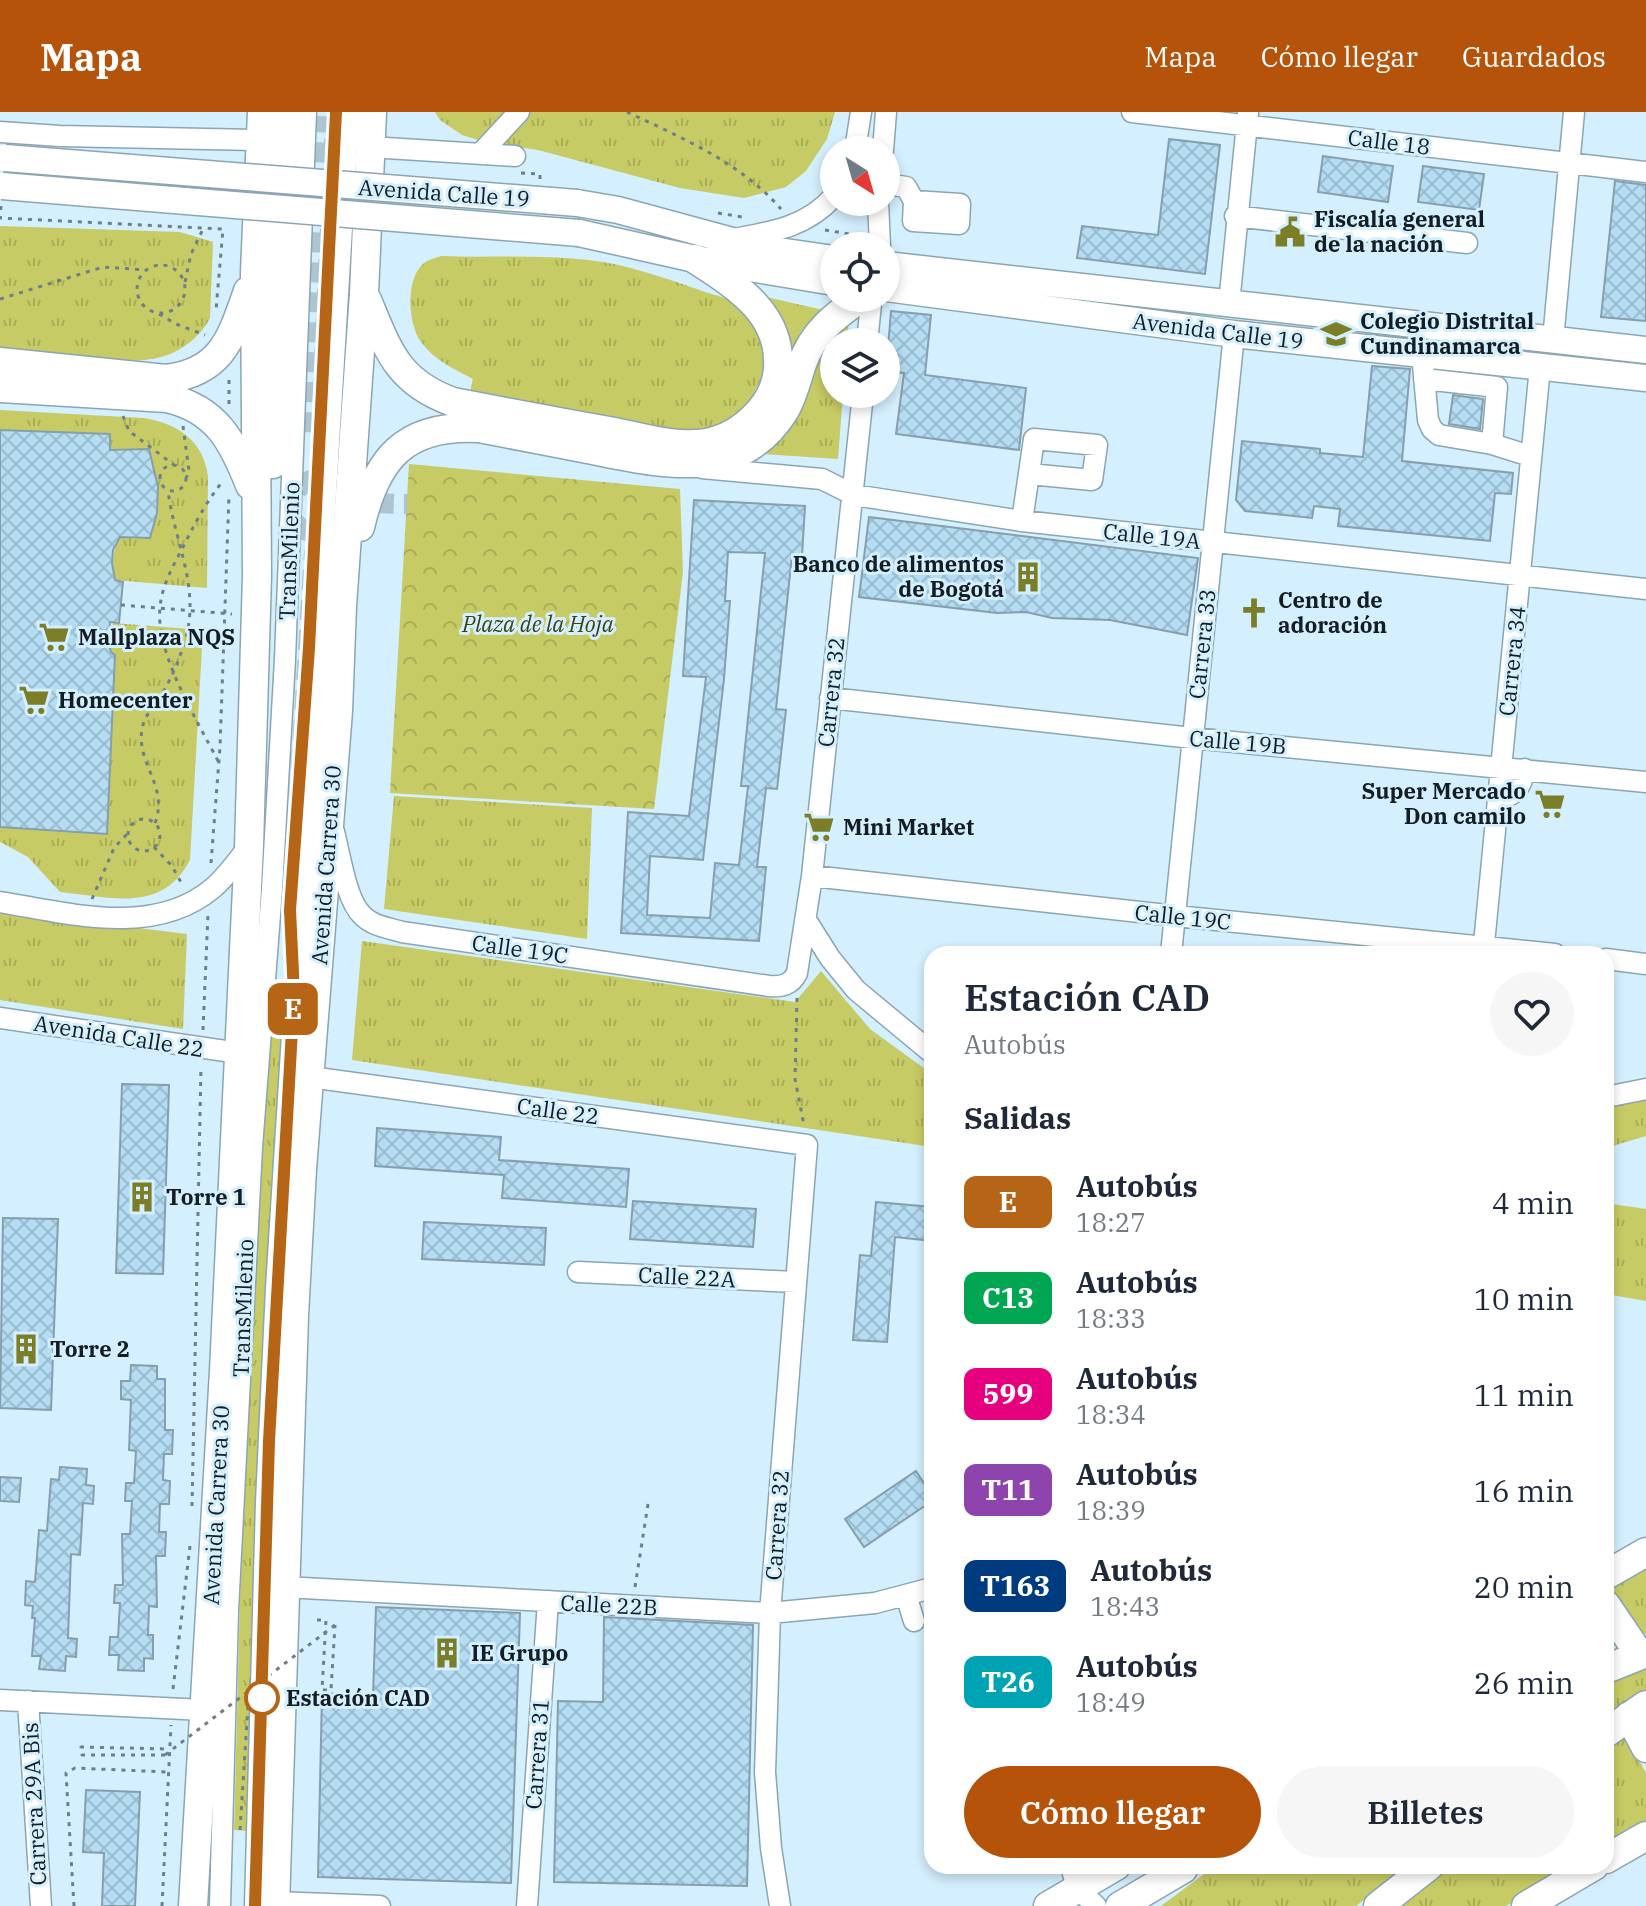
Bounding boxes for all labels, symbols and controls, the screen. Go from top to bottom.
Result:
text: Mapa [40,32,142,81]
text: Mapa [1144,38,1217,75]
text: Cómo llegar [1261,38,1418,75]
text: Guardados [1462,38,1606,75]
street label: Calle 18 [1346,122,1432,161]
north arrow [820,136,900,216]
map controls [820,136,900,408]
street label: Avenida Calle 19 [357,172,531,213]
place label: Fiscalía general de la nación [1314,204,1485,258]
public building icon: Fiscalía general de la nación [1273,215,1307,249]
button: locate [820,232,900,312]
street label: Avenida Calle 19 [1131,306,1305,355]
place label: Colegio Distrital Cundinamarca [1360,306,1534,360]
school or university icon: Colegio Distrital Cundinamarca [1319,317,1353,351]
button: layers [820,328,900,408]
street label: TransMilenio [272,481,305,621]
street label: Calle 19A [1102,516,1202,555]
place label: Banco de alimentos de Bogotá [793,549,1004,603]
building icon: Banco de alimentos de Bogotá [1011,560,1045,594]
place label: Centro de adoración [1278,585,1387,639]
street label: Carrera 33 [1181,587,1222,700]
church icon: Centro de adoración [1237,596,1271,630]
street label: Carrera 34 [1491,604,1532,717]
park label: Plaza de la Hoja [461,609,614,638]
supermarket icon: Mallplaza NQS [37,620,71,654]
place label: Mallplaza NQS [78,622,235,651]
street label: Carrera 32 [810,635,851,748]
supermarket icon: Homecenter [17,683,51,717]
place label: Homecenter [58,685,193,714]
street label: Calle 19B [1188,723,1288,760]
street label: Avenida Carrera 30 [304,764,347,966]
place label: Super Mercado Don camilo [1362,776,1526,830]
supermarket icon: Super Mercado Don camilo [1533,787,1567,821]
supermarket icon: Mini Market [802,810,836,844]
place label: Mini Market [843,812,974,841]
street label: Calle 19C [1133,897,1233,936]
street label: Calle 19C [470,927,570,970]
text: Estación CAD [964,972,1210,1021]
button: heart [1490,972,1574,1056]
line badge: E [267,983,319,1035]
text: E [284,990,302,1027]
street label: Avenida Calle 22 [32,1008,206,1063]
text: Autobús [964,1027,1066,1061]
street label: Calle 22 [515,1090,601,1131]
text: Salidas [964,1098,1071,1137]
text: Autobús [1076,1166,1198,1205]
building icon: Torre 1 [125,1180,159,1214]
place label: Torre 1 [166,1182,246,1211]
text: E [999,1183,1017,1220]
text: 4 min [1492,1183,1574,1222]
text: 18:27 [1076,1205,1146,1239]
street label: TransMilenio [226,1238,259,1378]
street label: Calle 22A [637,1259,737,1294]
text: Autobús [1076,1262,1198,1301]
text: C13 [982,1279,1034,1316]
text: 10 min [1474,1279,1574,1318]
text: 18:33 [1076,1301,1146,1335]
building icon: Torre 2 [9,1332,43,1366]
place label: Torre 2 [50,1334,130,1363]
text: Autobús [1076,1358,1198,1397]
text: 599 [983,1375,1033,1412]
text: 11 min [1474,1375,1574,1414]
text: 18:34 [1076,1397,1146,1431]
street label: Avenida Carrera 30 [196,1404,235,1606]
text: Autobús [1076,1454,1198,1493]
street label: Carrera 32 [758,1469,795,1581]
text: T11 [981,1471,1035,1508]
text: 16 min [1474,1471,1574,1510]
text: 18:39 [1076,1493,1146,1527]
text: Autobús [1090,1550,1212,1589]
text: T163 [980,1567,1050,1604]
text: 20 min [1474,1567,1574,1606]
street label: Calle 22B [560,1587,658,1622]
text: 18:43 [1090,1589,1160,1623]
building icon: IE Grupo [430,1636,464,1670]
place label: IE Grupo [471,1638,568,1667]
text: Autobús [1076,1646,1198,1685]
text: T26 [981,1663,1035,1700]
text: 26 min [1474,1663,1574,1702]
marker: Estación CAD [245,1681,279,1715]
place label: Estación CAD [286,1683,430,1712]
text: 18:49 [1076,1685,1146,1719]
street label: Carrera 31 [518,1698,555,1810]
street label: Carrera 29A Bis [15,1722,52,1886]
button: Cómo llegar [964,1766,1261,1858]
button: Billetes [1277,1766,1574,1858]

